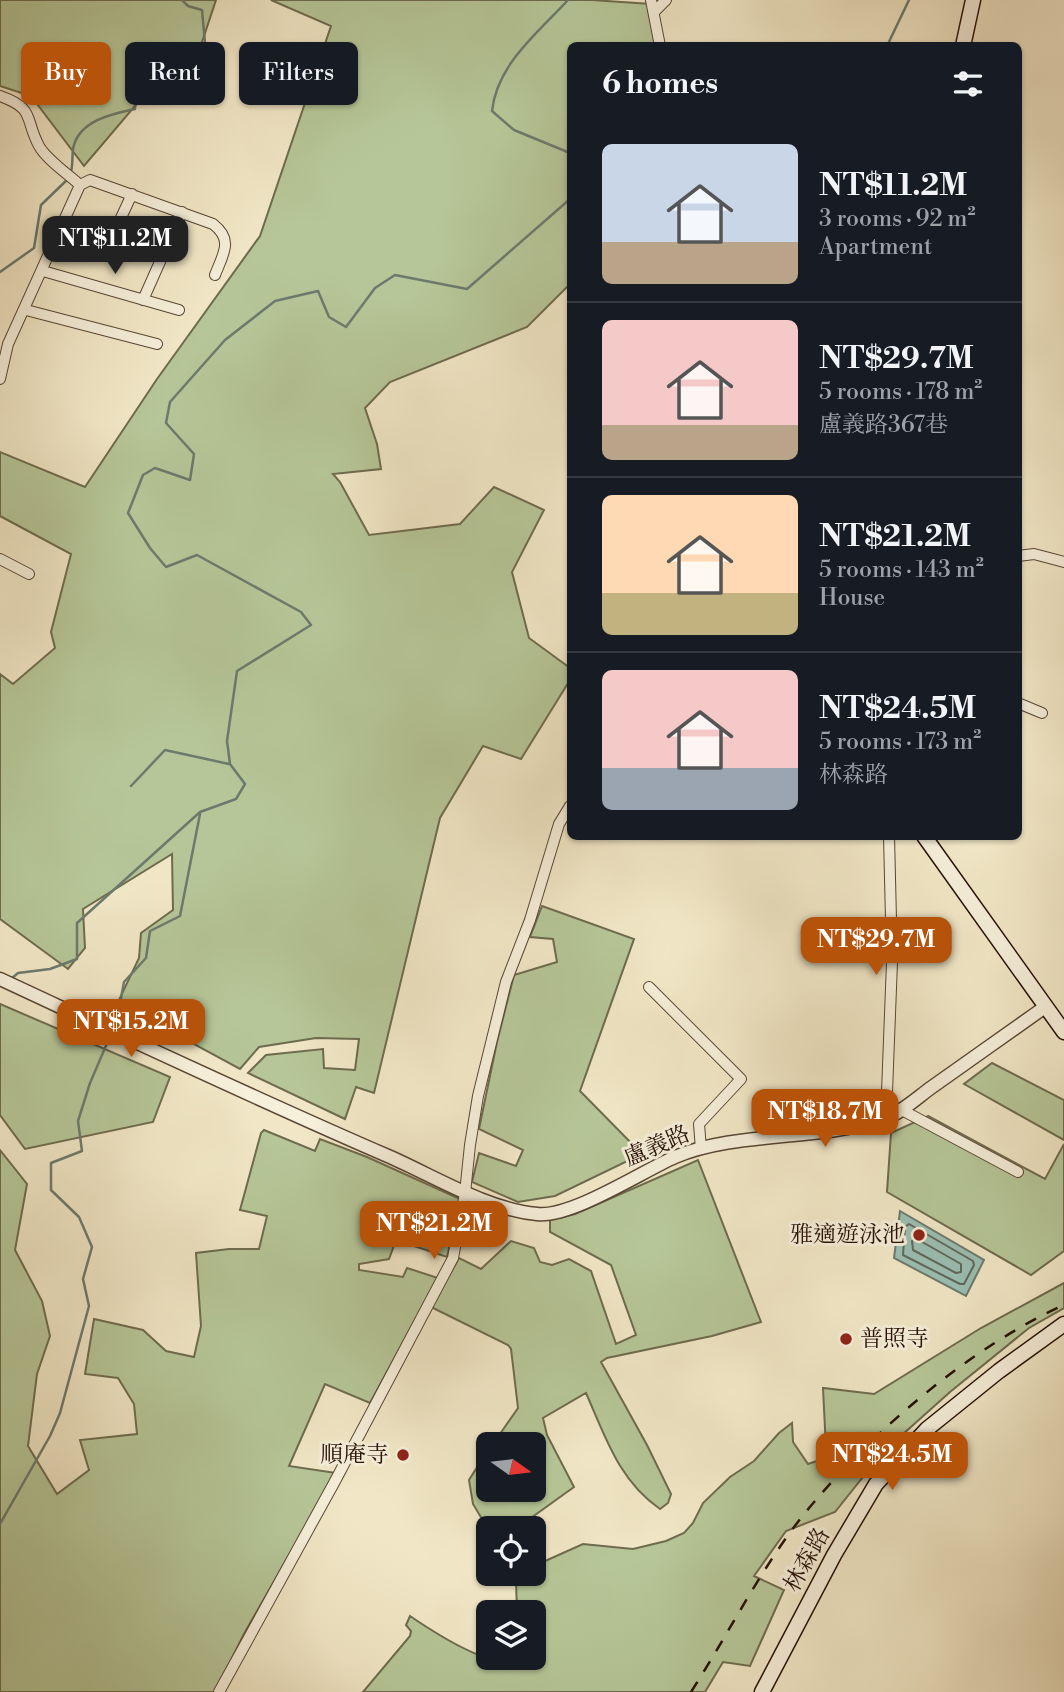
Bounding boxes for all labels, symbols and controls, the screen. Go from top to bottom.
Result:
chip: Buy [21,42,111,105]
chip: Rent [125,42,225,105]
chip: Filters [239,42,358,105]
text: 6 homes [602,65,718,103]
icon: filters [949,65,987,103]
text: NT$11.2M [819,167,967,205]
icon: home [658,172,742,256]
text: 3 rooms · 92 m² [819,205,975,233]
pin: NT$11.2M [43,216,187,276]
text: NT$11.2M [58,225,172,253]
text: Apartment [819,233,932,261]
text: NT$29.7M [819,340,974,378]
icon: home [658,348,742,432]
text: 5 rooms · 178 m² [819,378,982,406]
text: 盧義路367巷 [819,411,948,439]
text: NT$21.2M [819,518,971,556]
icon: home [658,523,742,607]
text: 5 rooms · 143 m² [819,556,984,584]
text: House [819,584,885,612]
text: NT$24.5M [819,690,976,728]
icon: home [658,698,742,782]
text: 5 rooms · 173 m² [819,728,981,756]
text: 林森路 [819,761,888,789]
pin: NT$29.7M [804,918,948,977]
text: NT$29.7M [817,926,935,954]
pin: NT$15.2M [59,1000,203,1059]
text: NT$15.2M [73,1008,189,1036]
pin: NT$18.7M [753,1090,897,1149]
text: NT$18.7M [767,1098,883,1126]
street label: 盧義路 [620,1120,694,1172]
pin: NT$21.2M [362,1202,506,1261]
text: NT$21.2M [376,1210,492,1238]
place label: 雅適遊泳池 [790,1221,905,1249]
marker: 雅適遊泳池 [911,1227,927,1243]
place label: 普照寺 [860,1325,929,1353]
marker: 普照寺 [838,1331,854,1347]
north arrow [476,1432,546,1502]
map controls [476,1432,546,1670]
pin: NT$24.5M [820,1432,964,1492]
place label: 順庵寺 [320,1441,389,1469]
text: NT$24.5M [832,1441,952,1469]
marker: 順庵寺 [395,1447,411,1463]
button: locate [476,1516,546,1586]
street label: 林森路 [778,1523,836,1597]
button: layers [476,1600,546,1670]

